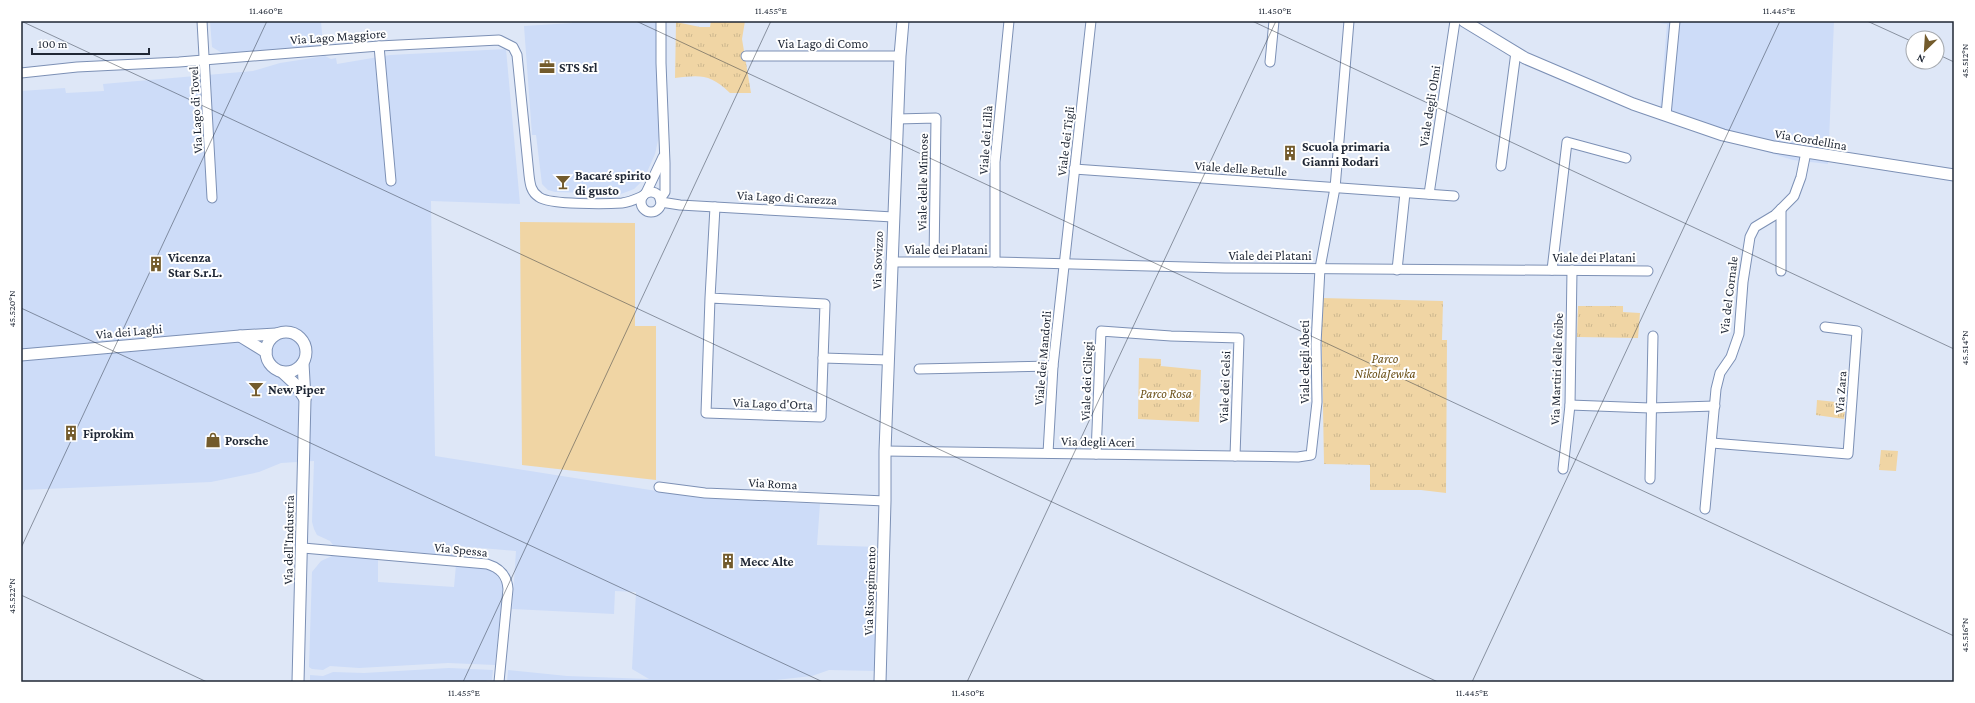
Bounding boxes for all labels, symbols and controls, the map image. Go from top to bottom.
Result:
text: 11.460°E [249,5,283,16]
text: 11.455°E [755,5,788,16]
text: 11.450°E [1258,5,1292,16]
text: 11.445°E [1763,5,1796,16]
street label: Via Lago Maggiore [290,26,387,47]
scale bar [32,30,149,56]
north arrow [1905,30,1945,70]
street label: Via Lago di Como [778,36,868,51]
text: 100 m [38,37,68,51]
text: 45.512°N [1959,43,1970,78]
text: N [1914,52,1927,66]
office icon: STS Srl [538,58,556,76]
place label: STS Srl [559,60,598,75]
street label: Viale degli Olmi [1416,64,1443,148]
street label: Via Lago di Tovel [186,65,205,154]
street label: Viale dei Lillà [976,105,995,175]
street label: Viale dei Tigli [1054,105,1077,177]
street label: Via Cordellina [1774,126,1848,153]
street label: Viale delle Mimose [914,133,931,231]
place label: Scuola primaria Gianni Rodari [1302,139,1391,169]
building icon: Scuola primaria Gianni Rodari [1281,144,1299,162]
street label: Viale delle Betulle [1194,158,1288,179]
place label: Bacaré spirito di gusto [575,168,651,198]
bar icon: Bacaré spirito di gusto [554,173,572,191]
street label: Via Lago di Carezza [737,187,837,208]
street label: Via Sovizzo [869,231,886,289]
street label: Viale dei Platani [904,242,988,257]
street label: Viale dei Platani [1228,248,1312,263]
place label: Vicenza Star S.r.L. [167,250,223,280]
street label: Viale dei Platani [1552,250,1636,265]
building icon: Vicenza Star S.r.L. [147,255,165,273]
street label: Via del Cornale [1716,255,1741,335]
text: 45.520°N [6,290,17,327]
street label: Viale dei Mandorli [1031,309,1054,406]
street label: Via Martiri delle foibe [1547,312,1566,425]
street label: Viale degli Abeti [1297,320,1312,404]
street label: Via dei Laghi [95,321,163,342]
text: 45.514°N [1959,330,1970,366]
street label: Viale dei Ciliegi [1078,340,1095,421]
street label: Viale dei Gelsi [1216,350,1233,423]
park label: Parco NikolaJewka [1354,351,1416,381]
street label: Via Zara [1832,370,1849,414]
bar icon: New Piper [247,380,265,398]
place label: New Piper [268,382,326,397]
park label: Parco Rosa [1140,386,1192,401]
street label: Via Lago d'Orta [733,395,813,412]
building icon: Fiprokim [62,424,80,442]
place label: Fiprokim [83,426,134,441]
shop icon: Porsche [204,431,222,449]
place label: Porsche [225,433,268,448]
street label: Via degli Aceri [1061,433,1136,450]
street label: Via Roma [748,475,798,492]
street label: Via dell'Industria [280,495,297,585]
street label: Via Spessa [433,539,489,560]
street label: Via Risorgimento [860,546,879,636]
building icon: Mecc Alte [719,552,737,570]
place label: Mecc Alte [740,554,794,569]
text: 45.522°N [6,578,17,614]
text: 45.516°N [1959,617,1970,652]
text: 11.455°E [448,687,481,698]
text: 11.450°E [951,687,985,698]
text: 11.445°E [1456,687,1489,698]

